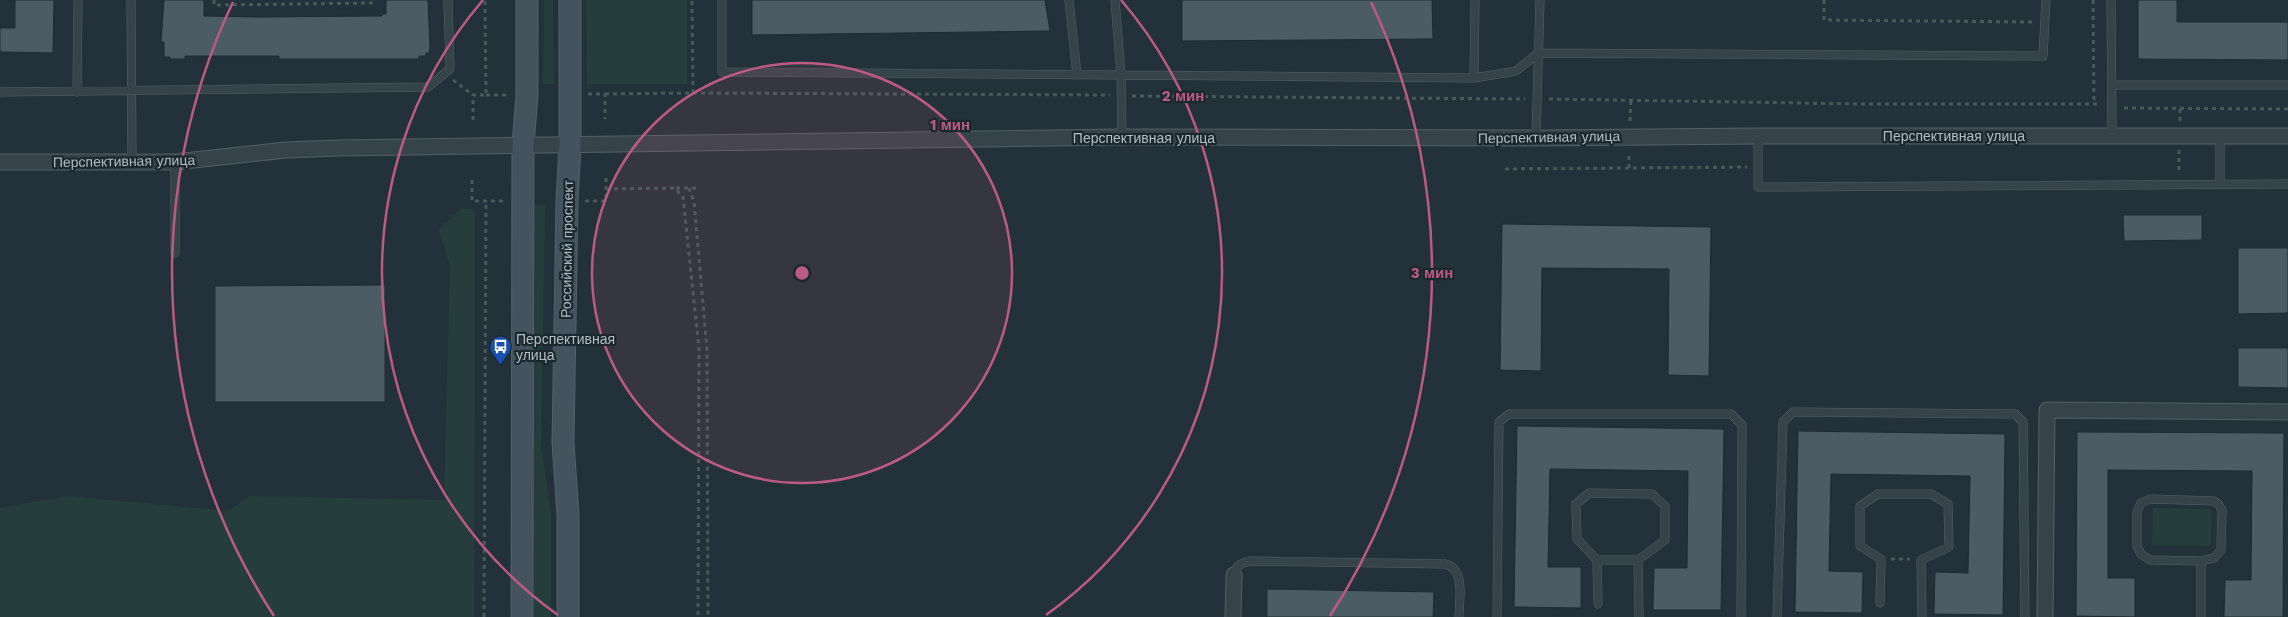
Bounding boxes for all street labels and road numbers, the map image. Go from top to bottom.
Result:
street label: Перспективная улица [1478,128,1620,146]
street label: Перспективная улица [1883,128,2025,144]
street label: Перспективная улица [1073,130,1215,146]
street label: Перспективная улица [53,152,195,170]
street label: Российский проспект [558,179,576,318]

